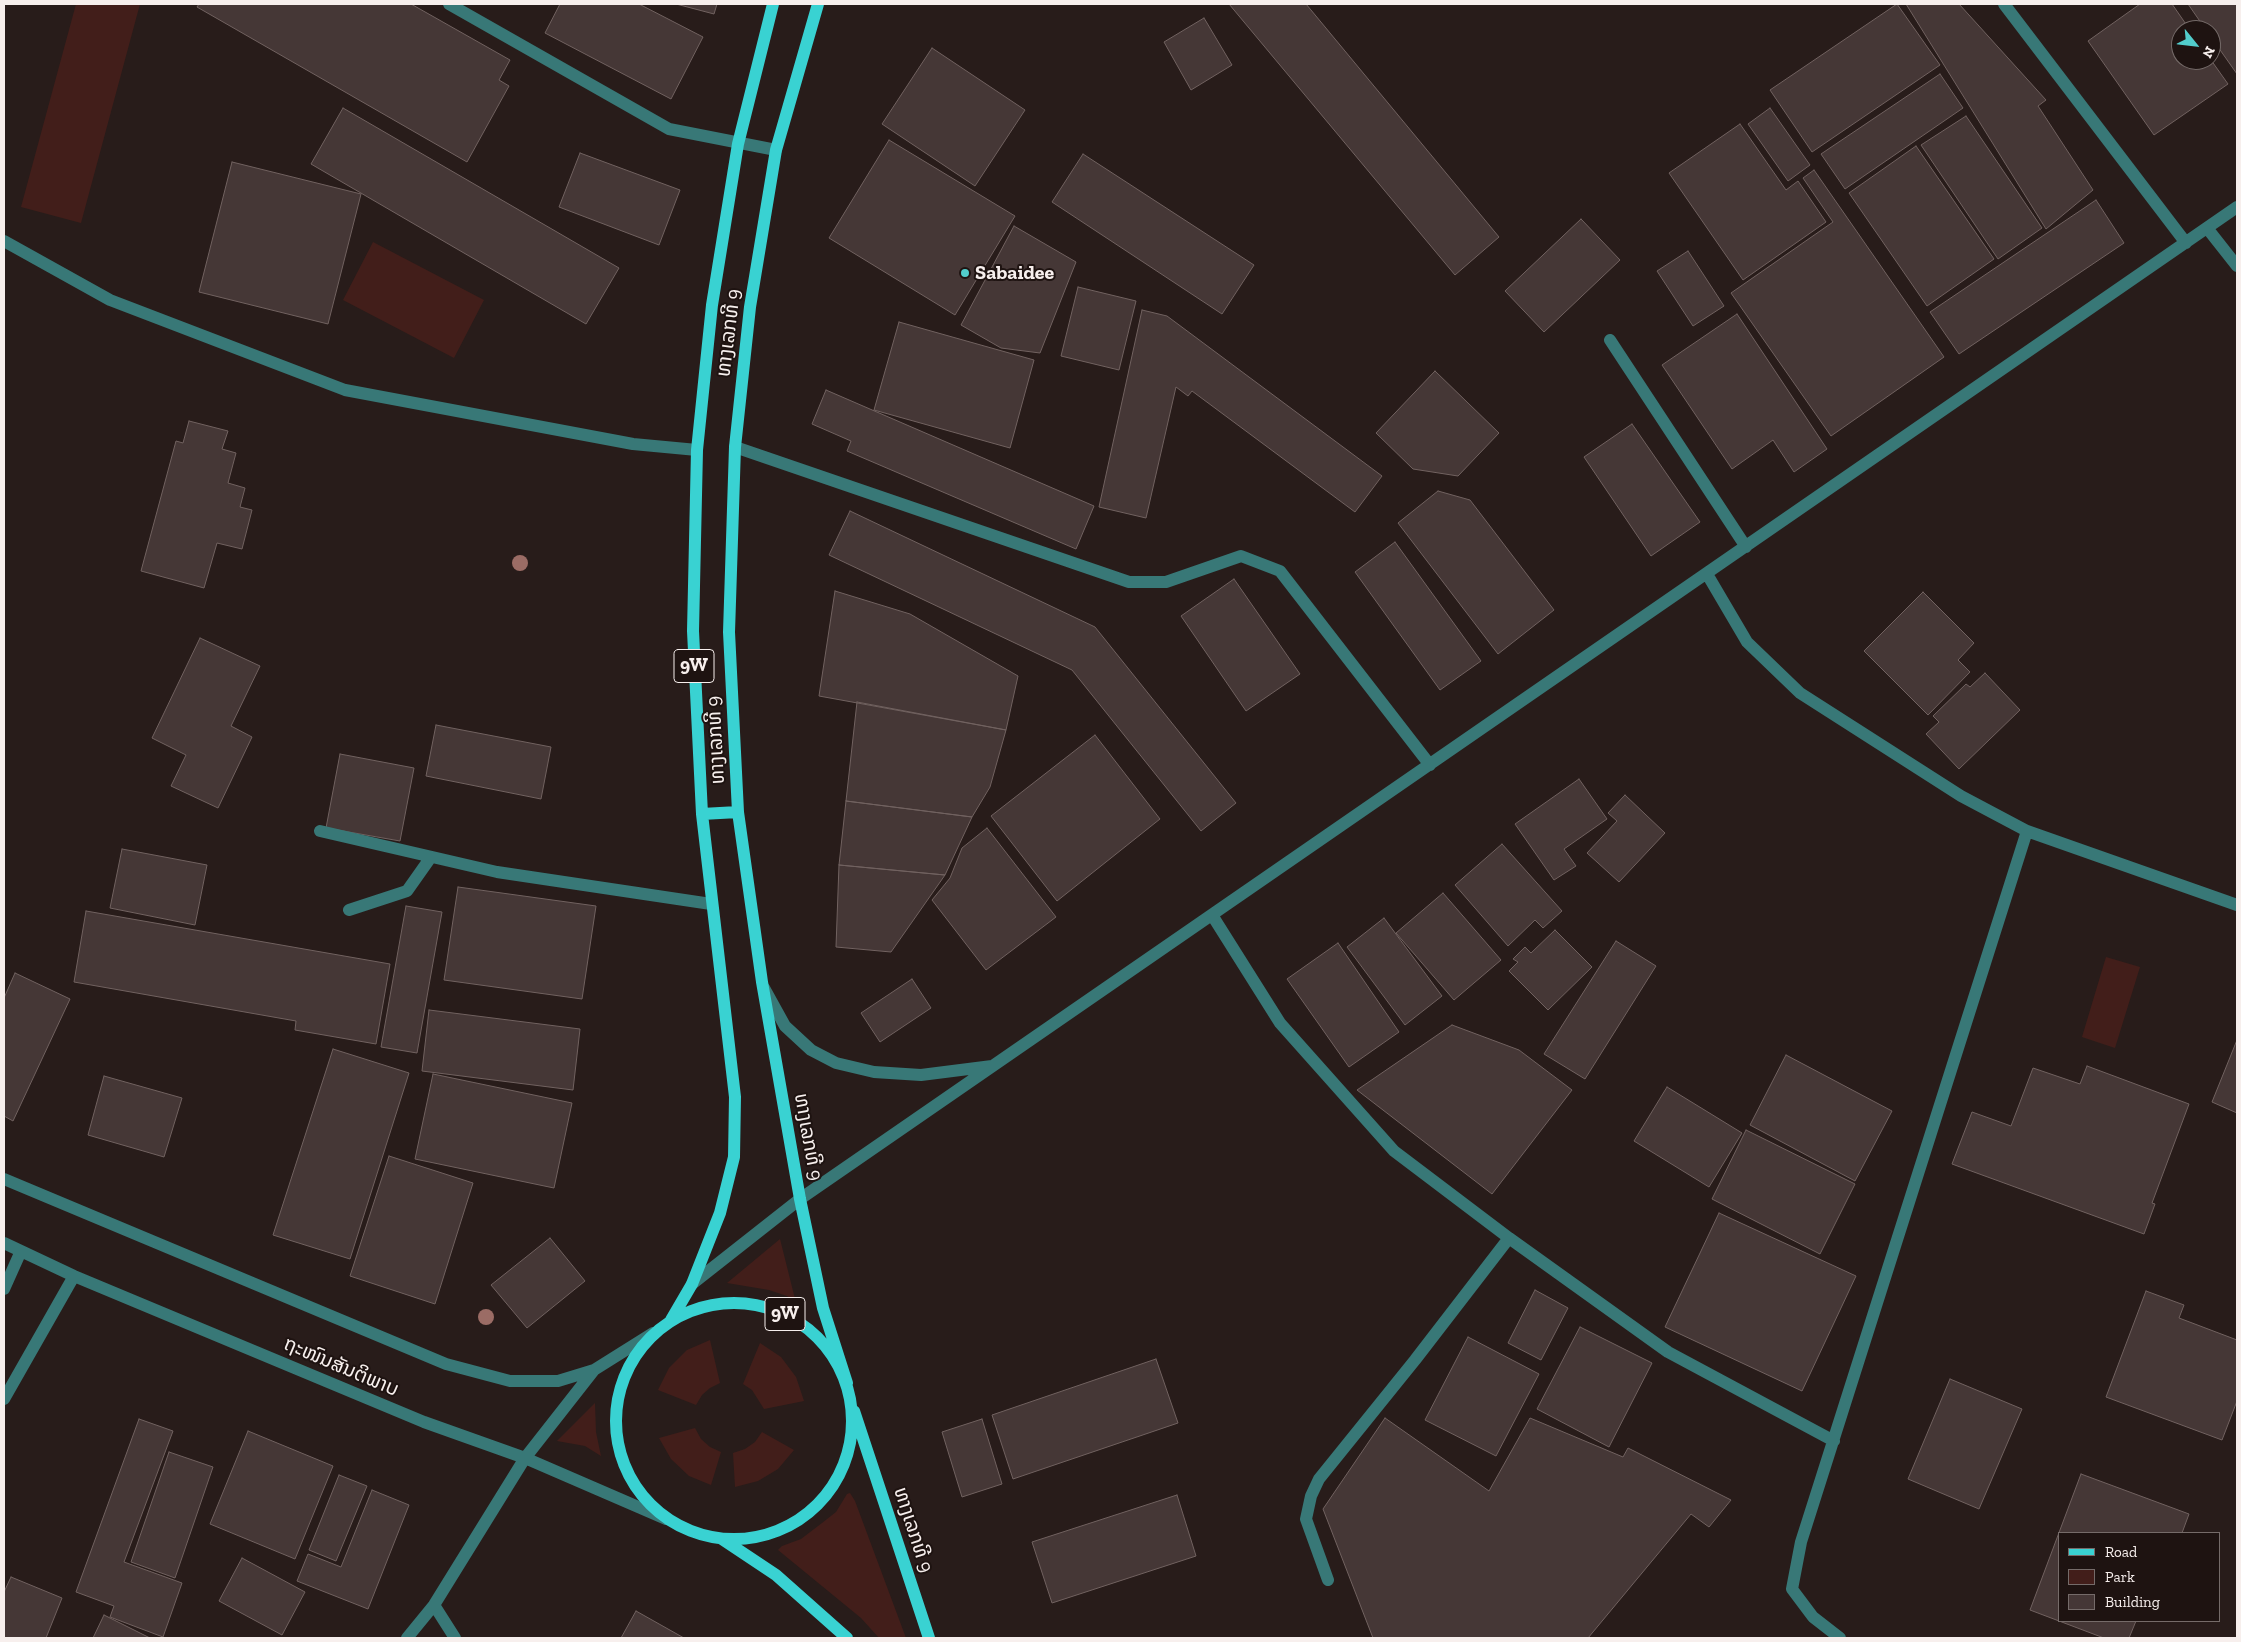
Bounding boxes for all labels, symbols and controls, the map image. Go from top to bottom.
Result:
north arrow [2171,20,2221,70]
text: N [2199,43,2219,61]
place label: Sabaidee [975,261,1054,285]
marker: Sabaidee [959,267,971,279]
street label: ທາງເລກທີ 9 [712,288,746,378]
road number: 9W [674,649,714,682]
street label: ທາງເລກທີ 9 [702,695,730,785]
street label: ທາງເລກທີ 9 [789,1091,827,1183]
road number: 9W [765,1298,805,1330]
street label: ຖະໜົນສັນຕິພາບ [280,1332,402,1402]
street label: ທາງເລກທີ 9 [888,1484,938,1576]
legend [2058,1532,2221,1622]
text: Road [2105,1543,2137,1561]
text: Park [2105,1568,2135,1586]
text: Building [2105,1593,2160,1611]

